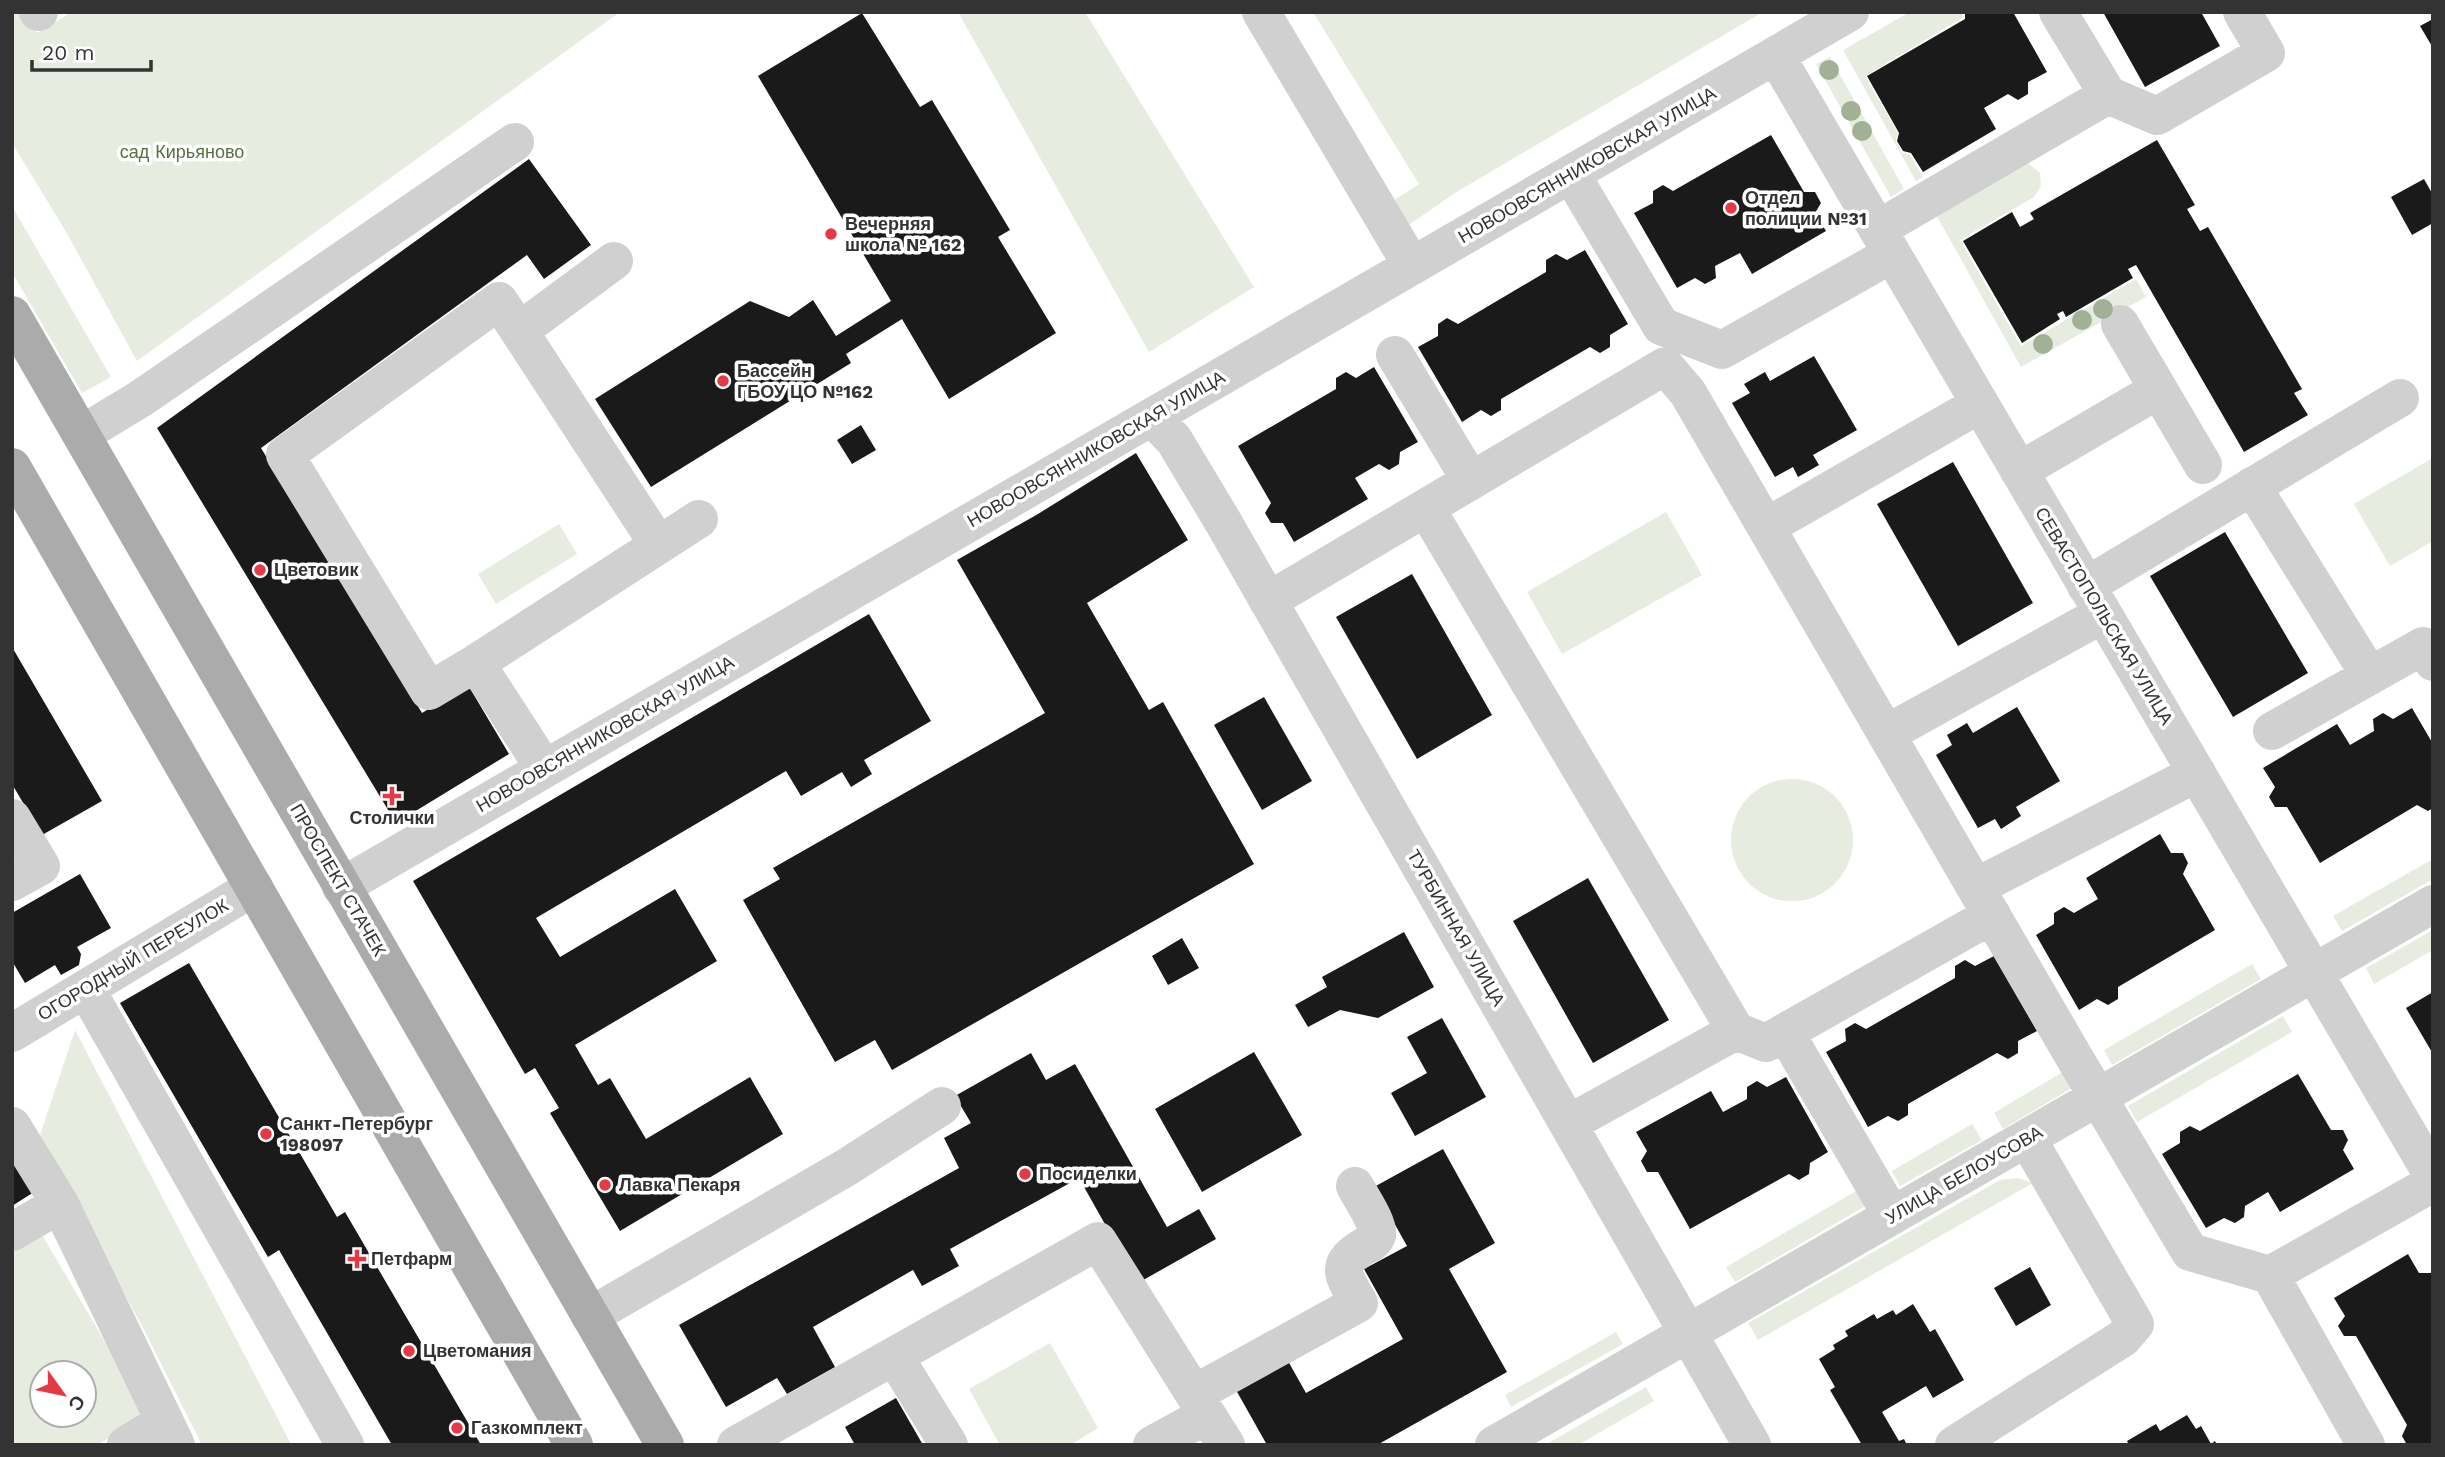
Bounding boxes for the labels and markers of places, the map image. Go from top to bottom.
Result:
place label: Отдел полиции №31 [1745,187,1867,229]
marker: Отдел полиции №31 [1723,200,1739,216]
place label: Вечерняя школа № 162 [845,213,961,255]
marker: Вечерняя школа № 162 [823,226,839,242]
place label: Бассейн ГБОУ ЦО №162 [737,360,873,402]
marker: Бассейн ГБОУ ЦО №162 [715,373,731,389]
place label: Цветовик [274,559,359,580]
marker: Цветовик [252,562,268,578]
marker: Столички [384,788,400,804]
place label: Столички [349,807,435,828]
place label: Санкт-Петербург 198097 [280,1113,434,1155]
marker: Санкт-Петербург 198097 [258,1126,274,1142]
place label: Посиделки [1039,1163,1137,1184]
marker: Посиделки [1017,1166,1033,1182]
place label: Лавка Пекаря [619,1174,741,1195]
marker: Лавка Пекаря [597,1177,613,1193]
place label: Петфарм [371,1248,452,1269]
marker: Петфарм [349,1251,365,1267]
place label: Цветомания [423,1340,532,1361]
marker: Цветомания [401,1343,417,1359]
place label: Газкомплект [471,1417,583,1438]
marker: Газкомплект [449,1420,465,1436]

